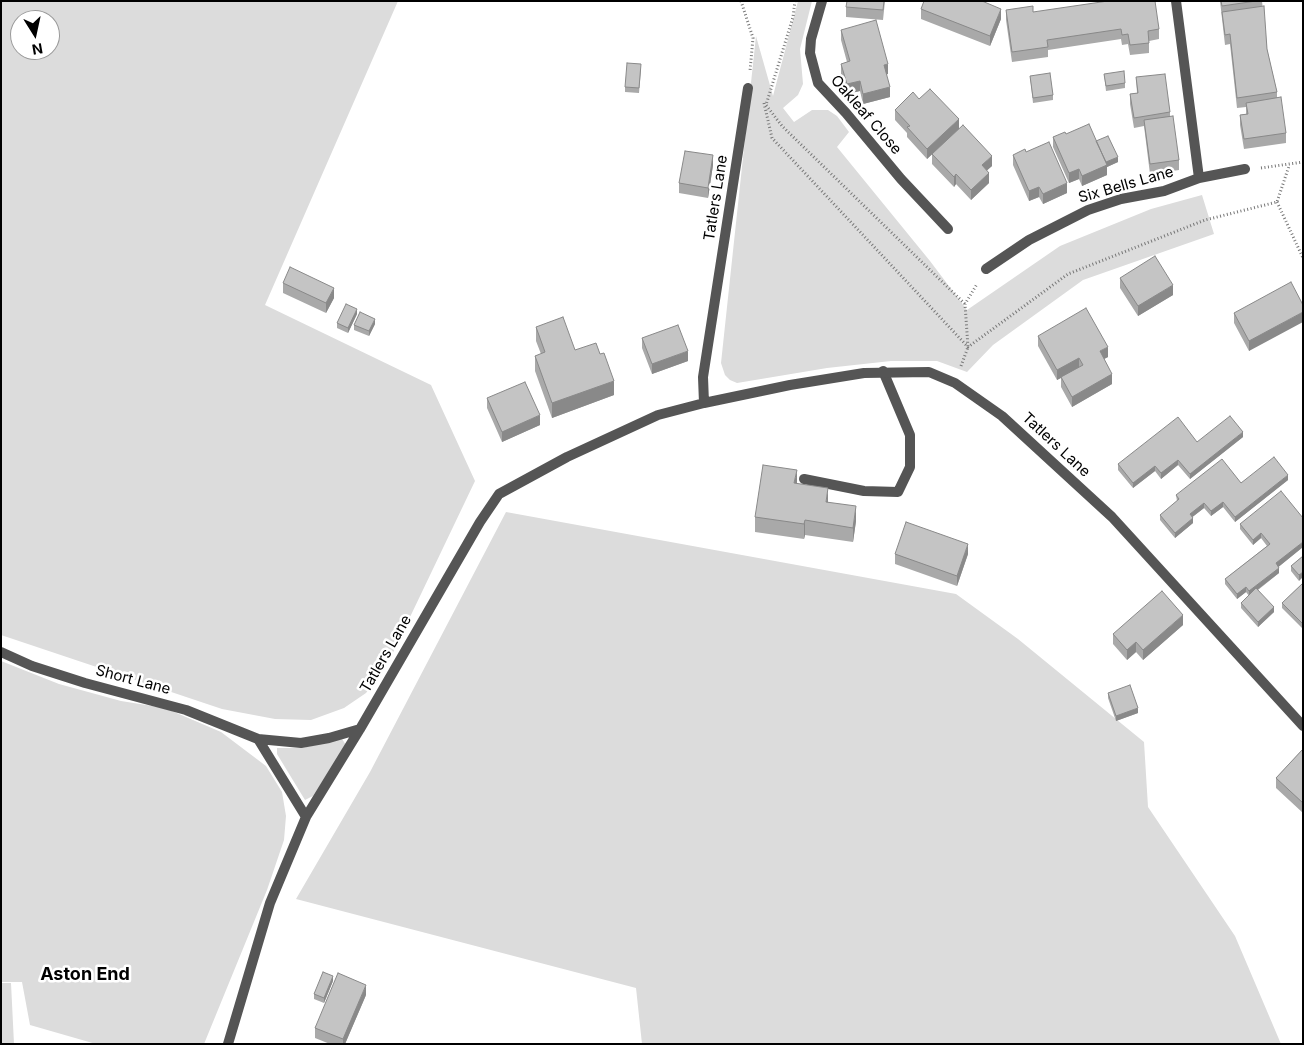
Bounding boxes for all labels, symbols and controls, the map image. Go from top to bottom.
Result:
north arrow [10,10,60,60]
text: N [31,40,44,59]
street label: Oakleaf Close [827,72,905,158]
street label: Tatlers Lane [700,154,732,242]
street label: Six Bells Lane [1076,163,1176,207]
street label: Tatlers Lane [1018,409,1094,481]
street label: Tatlers Lane [357,612,415,696]
street label: Short Lane [93,661,173,699]
district label: Aston End [40,964,130,986]

